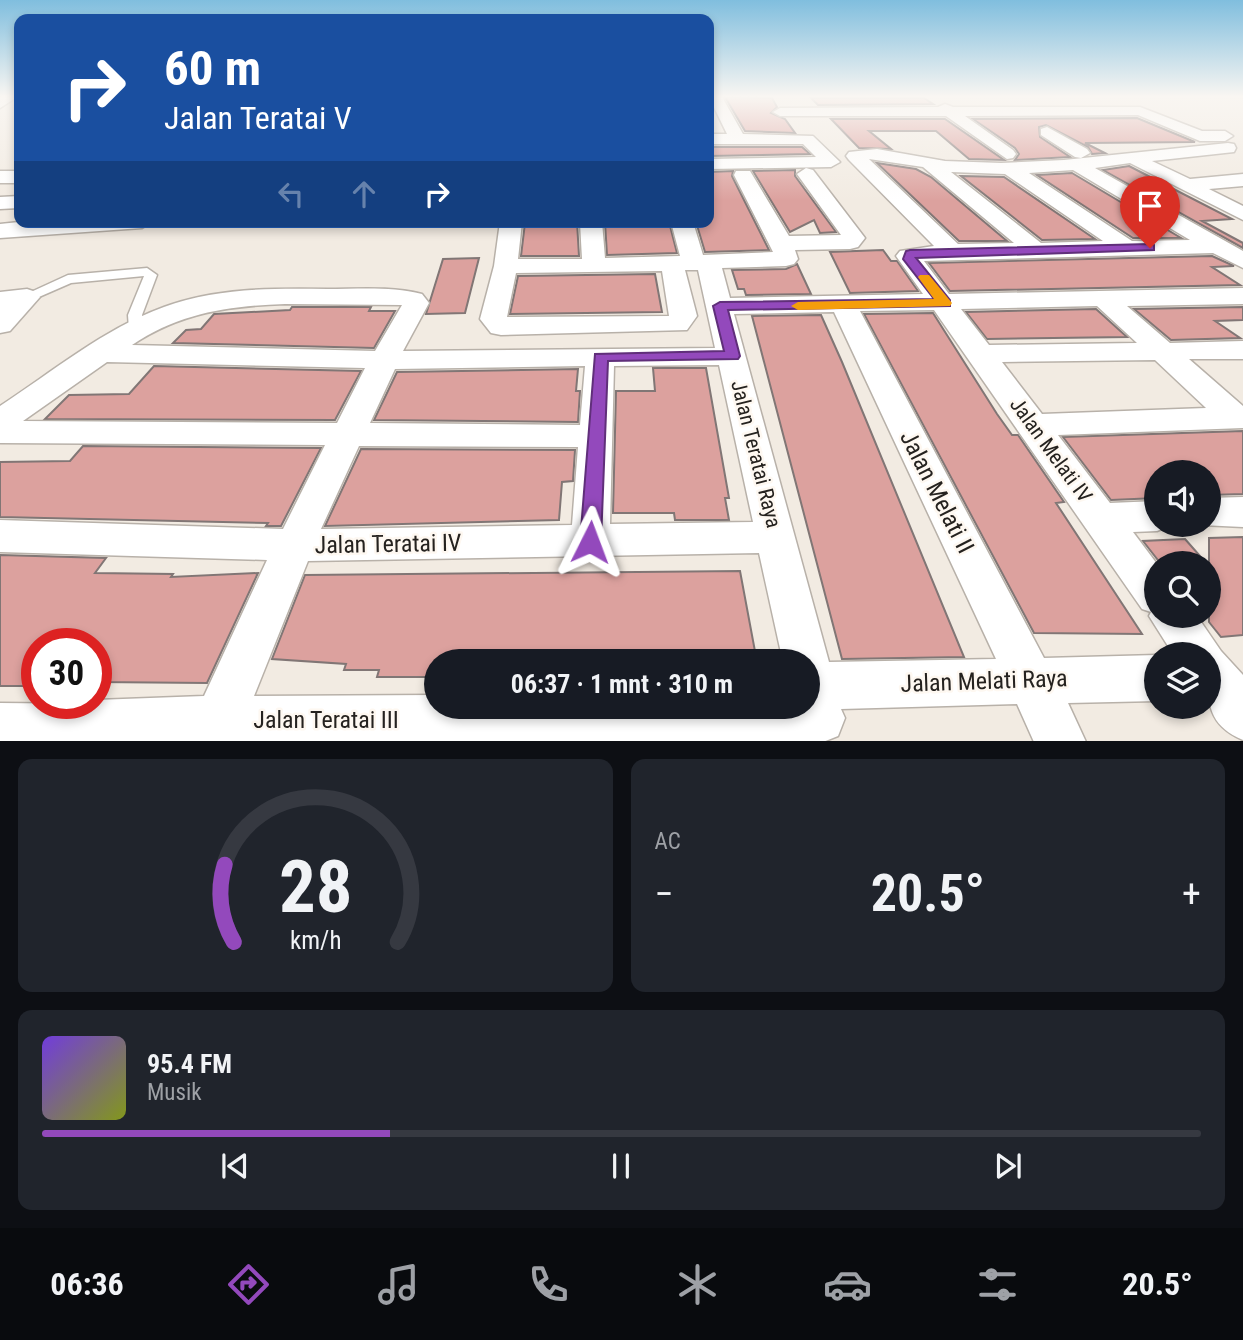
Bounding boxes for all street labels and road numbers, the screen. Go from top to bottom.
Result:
street label: Jalan Teratai Raya [726,378,786,530]
street label: Jalan Melati IV [1005,393,1097,507]
street label: Jalan Melati II [894,426,980,558]
street label: Jalan Teratai IV [314,529,462,559]
street label: Jalan Melati Raya [900,664,1068,698]
street label: Jalan Teratai III [253,706,399,734]

